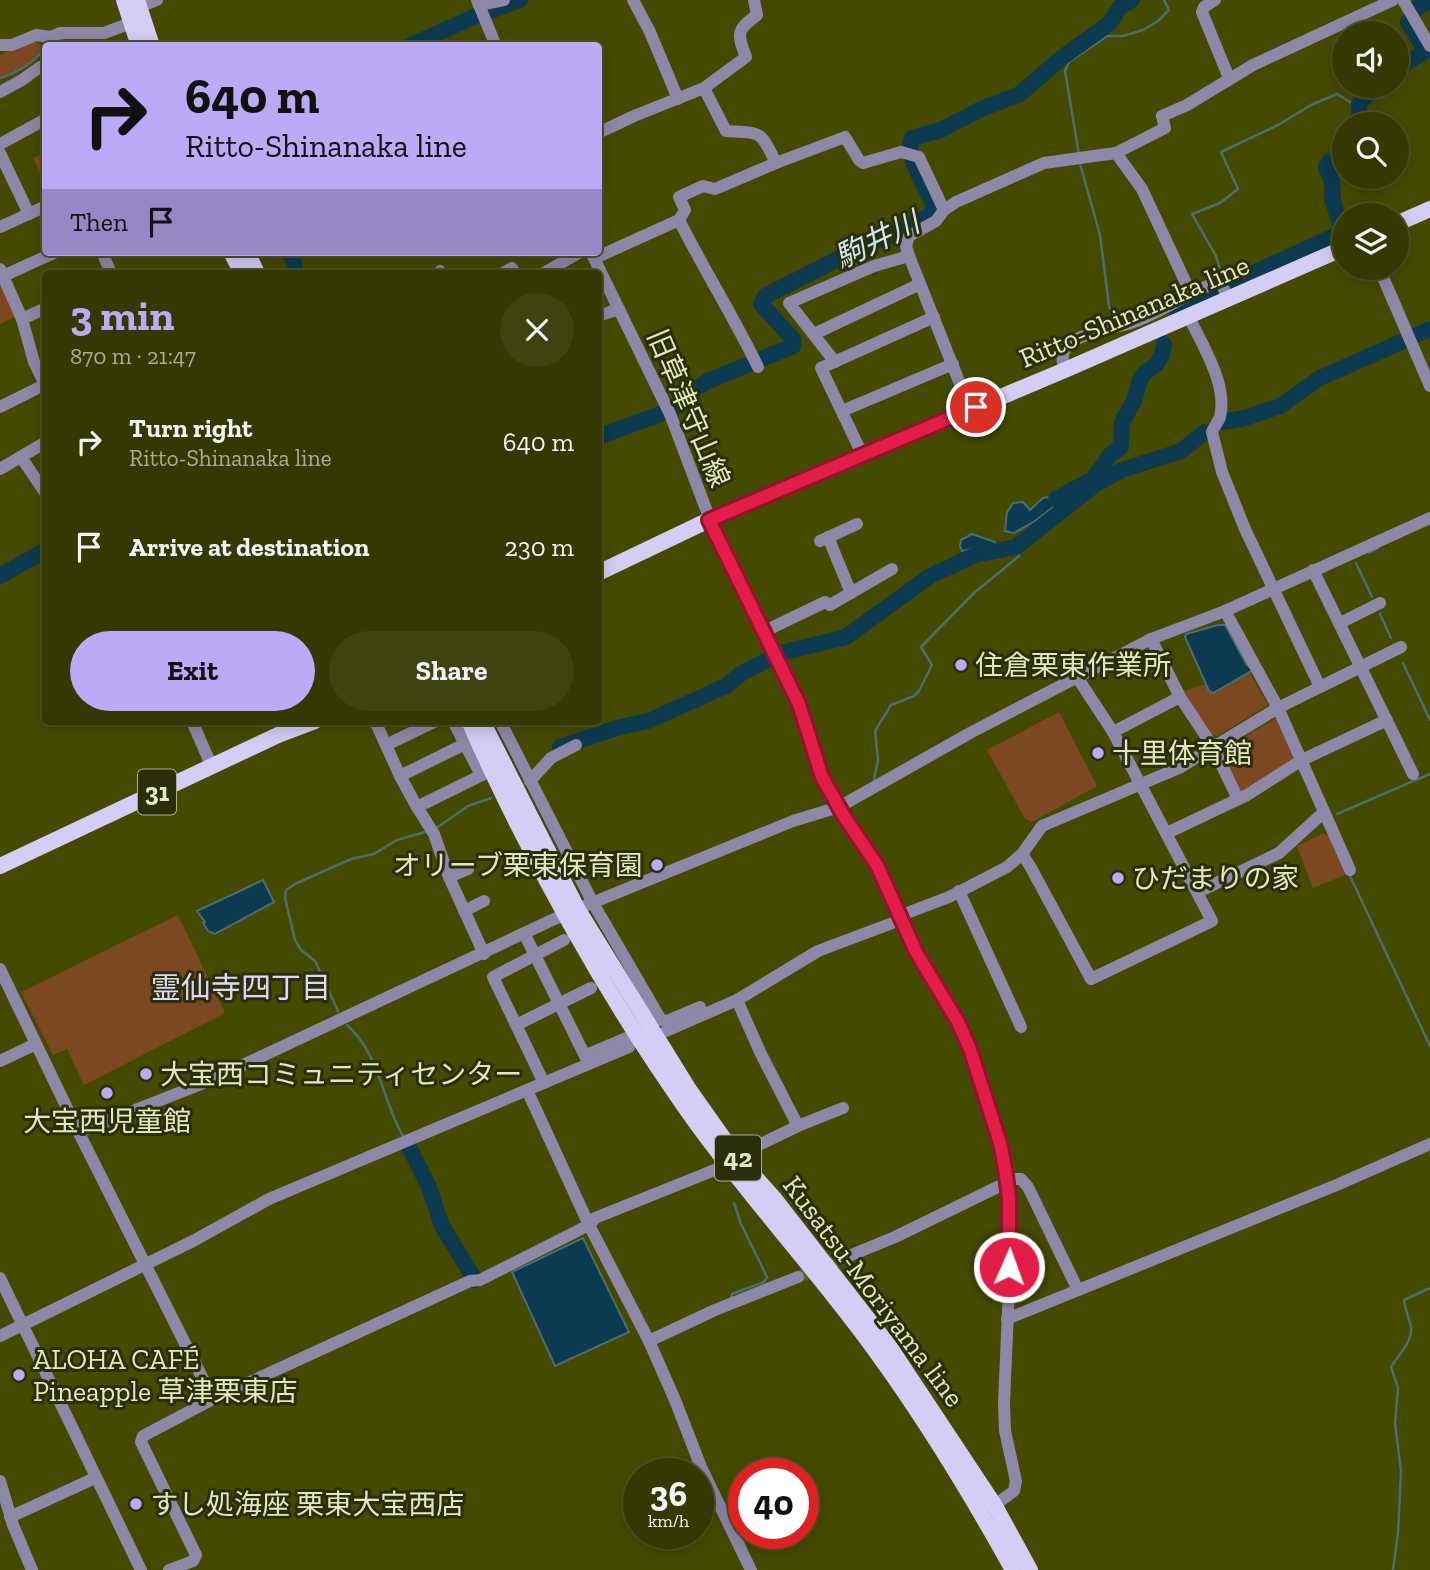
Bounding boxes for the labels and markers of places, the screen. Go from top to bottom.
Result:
pin [946,377,1006,437]
place label: 住倉栗東作業所 [975,649,1171,682]
marker: 住倉栗東作業所 [953,657,969,673]
place label: 十里体育館 [1112,737,1252,770]
marker: 十里体育館 [1090,745,1106,761]
place label: オリーブ栗東保育園 [393,849,643,882]
marker: オリーブ栗東保育園 [649,857,665,873]
place label: ひだまりの家 [1132,862,1299,895]
marker: ひだまりの家 [1110,870,1126,886]
place label: 大宝西コミュニティセンター [160,1058,522,1091]
marker: 大宝西コミュニティセンター [138,1066,154,1082]
marker: 大宝西児童館 [99,1085,115,1101]
place label: 大宝西児童館 [23,1105,191,1138]
place label: ALOHA CAFÉ Pineapple 草津栗東店 [33,1343,297,1408]
marker: ALOHA CAFÉ Pineapple 草津栗東店 [11,1367,27,1383]
place label: すし処海座 栗東大宝西店 [150,1488,464,1521]
marker: すし処海座 栗東大宝西店 [128,1496,144,1512]

